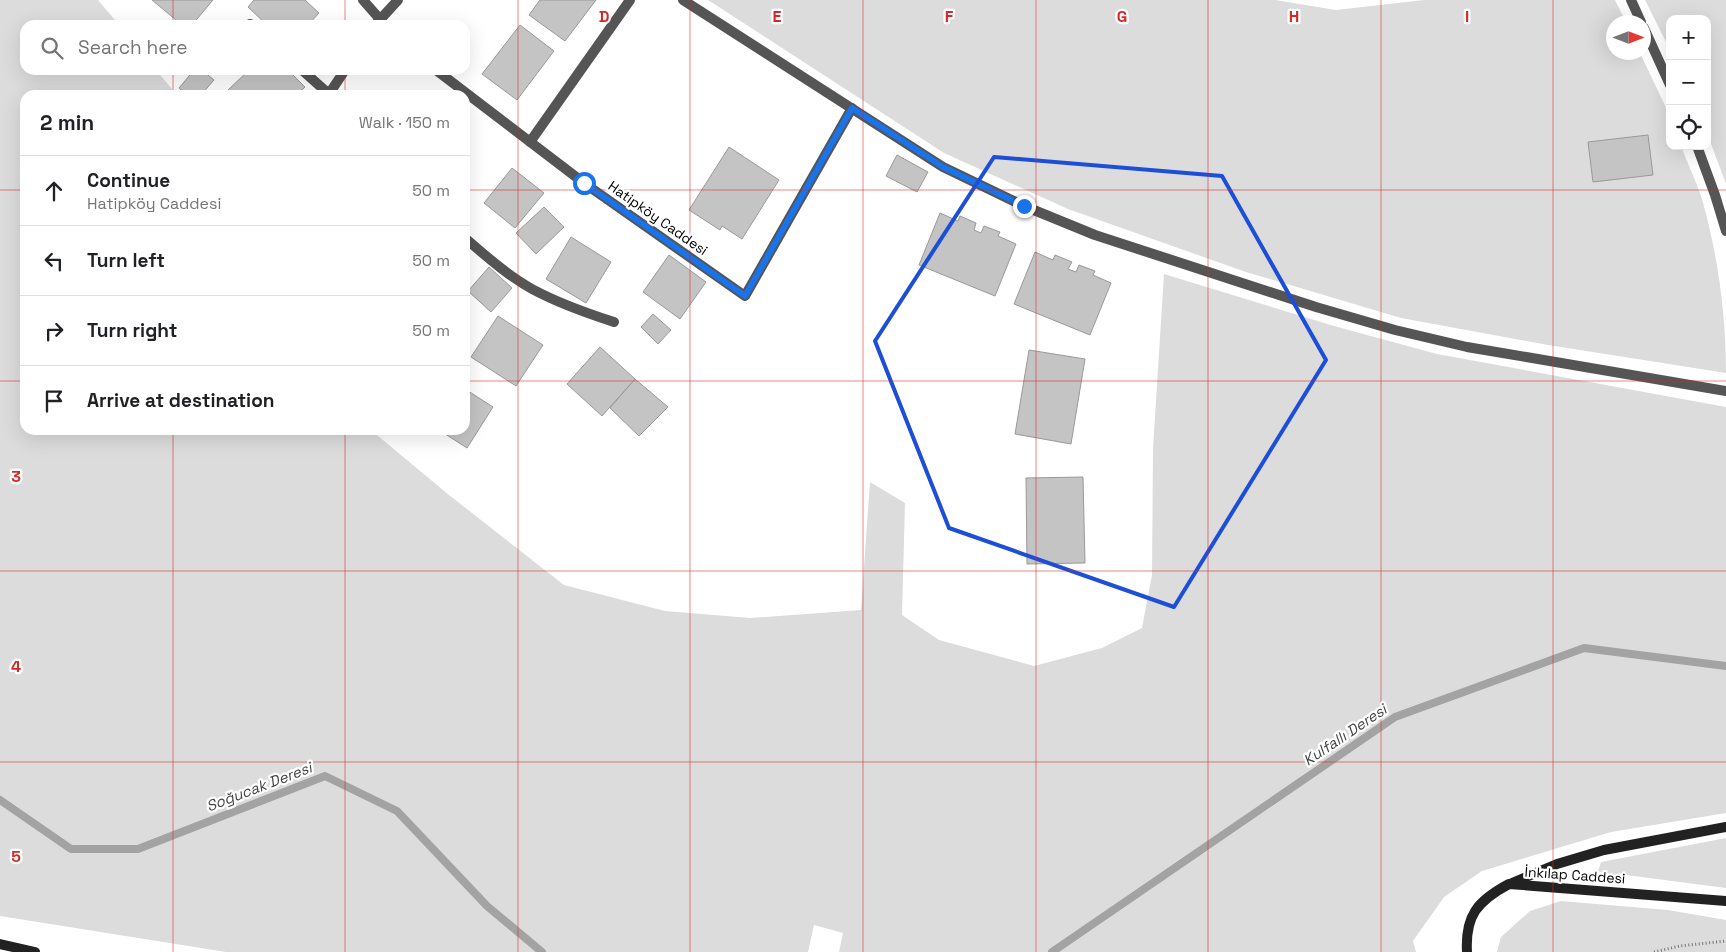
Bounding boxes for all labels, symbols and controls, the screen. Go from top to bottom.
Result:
text: D [599,6,609,27]
text: E [773,6,782,27]
text: F [945,6,954,27]
text: G [1117,6,1127,27]
text: H [1289,6,1299,27]
text: I [1465,6,1469,27]
north arrow [1606,15,1651,60]
map controls [1666,15,1711,150]
button: + [1666,15,1711,60]
search box [20,20,470,75]
icon: search [38,34,66,62]
text: Search here [78,35,188,60]
button: − [1666,60,1711,105]
button: locate [1666,105,1711,150]
text: 2 min [40,109,94,136]
text: Walk · 150 m [359,112,450,133]
text: Continue [87,168,170,193]
route start [573,172,596,195]
icon: ahead [40,177,68,205]
street label: Hatipköy Caddesi [605,177,711,259]
text: 50 m [412,180,450,201]
text: Hatipköy Caddesi [87,193,221,214]
route end [1013,195,1036,218]
icon: left [40,247,68,275]
text: Turn left [87,248,165,273]
text: 50 m [412,250,450,271]
icon: right [40,317,68,345]
text: Turn right [87,318,177,343]
text: 50 m [412,320,450,341]
icon: arrive [40,387,68,415]
text: Arrive at destination [87,388,275,413]
text: 3 [11,466,21,487]
text: 4 [11,656,21,677]
water label: Kulfallı Deresi [1299,698,1392,769]
water label: Soğucak Deresi [203,757,316,815]
text: 5 [11,846,21,867]
street label: İnkılap Caddesi [1524,862,1626,888]

